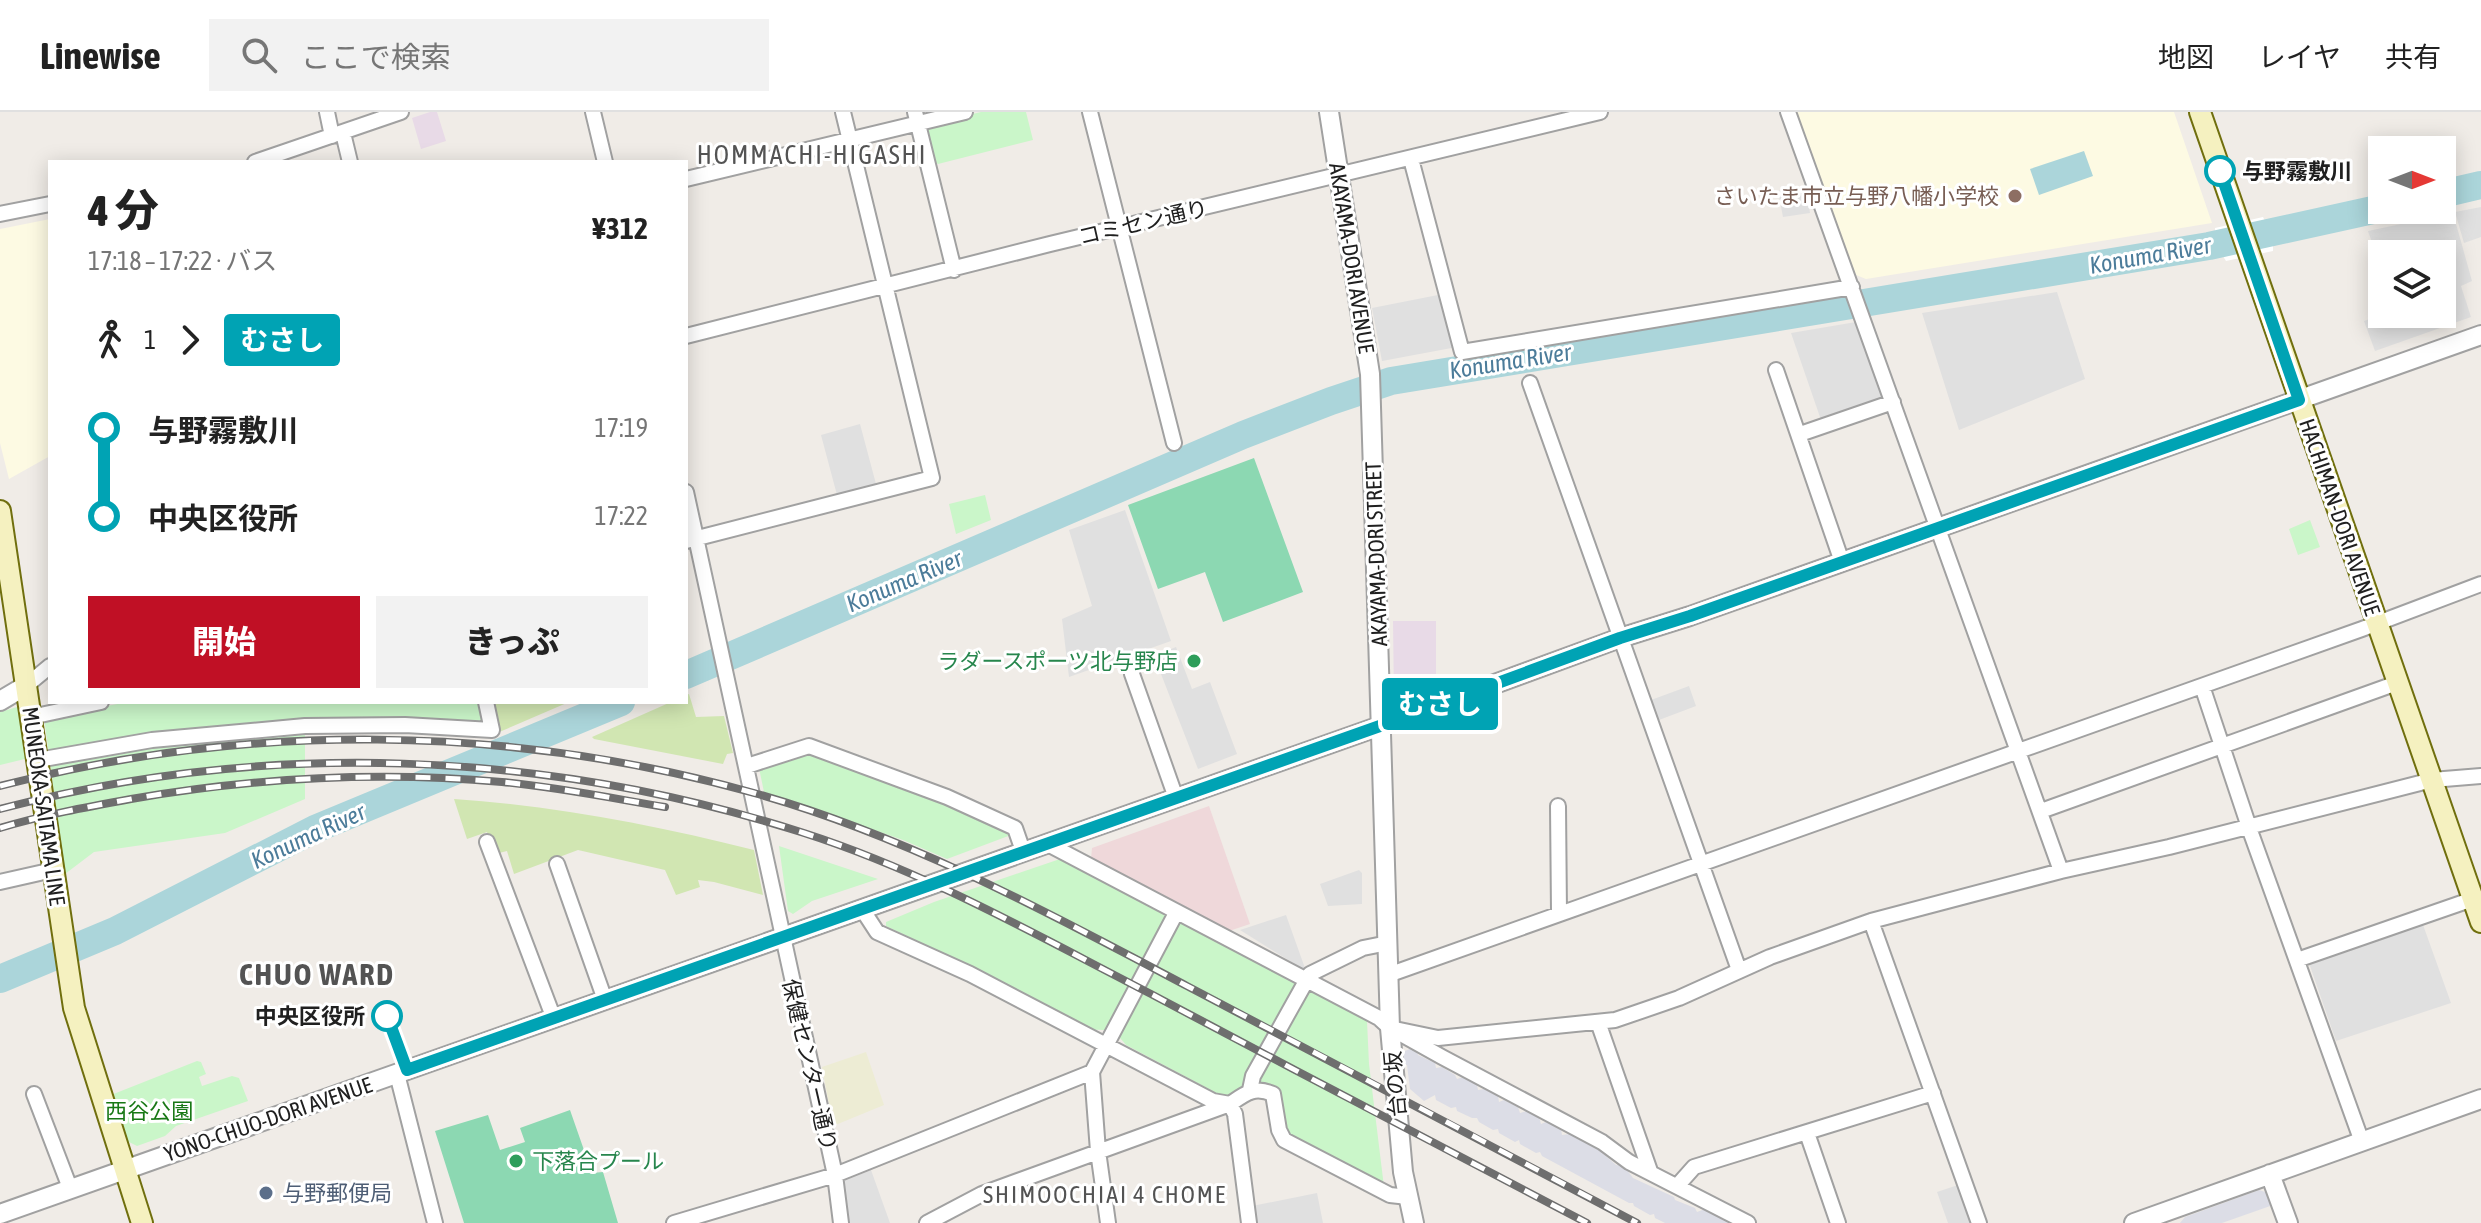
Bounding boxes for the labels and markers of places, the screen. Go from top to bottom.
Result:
marker: 与野霧敷川 [2205,156,2235,186]
place label: 与野霧敷川 [2242,158,2352,184]
place label: さいたま市立与野八幡小学校 [1714,183,1999,209]
marker: さいたま市立与野八幡小学校 [2006,187,2024,205]
place label: ラダースポーツ北与野店 [938,648,1178,674]
marker: ラダースポーツ北与野店 [1185,652,1203,670]
marker: 中央区役所 [372,1001,402,1031]
place label: 中央区役所 [255,1003,365,1029]
place label: 下落合プール [532,1148,664,1174]
marker: 下落合プール [507,1152,525,1170]
place label: 与野郵便局 [282,1180,392,1206]
marker: 与野郵便局 [257,1184,275,1202]

